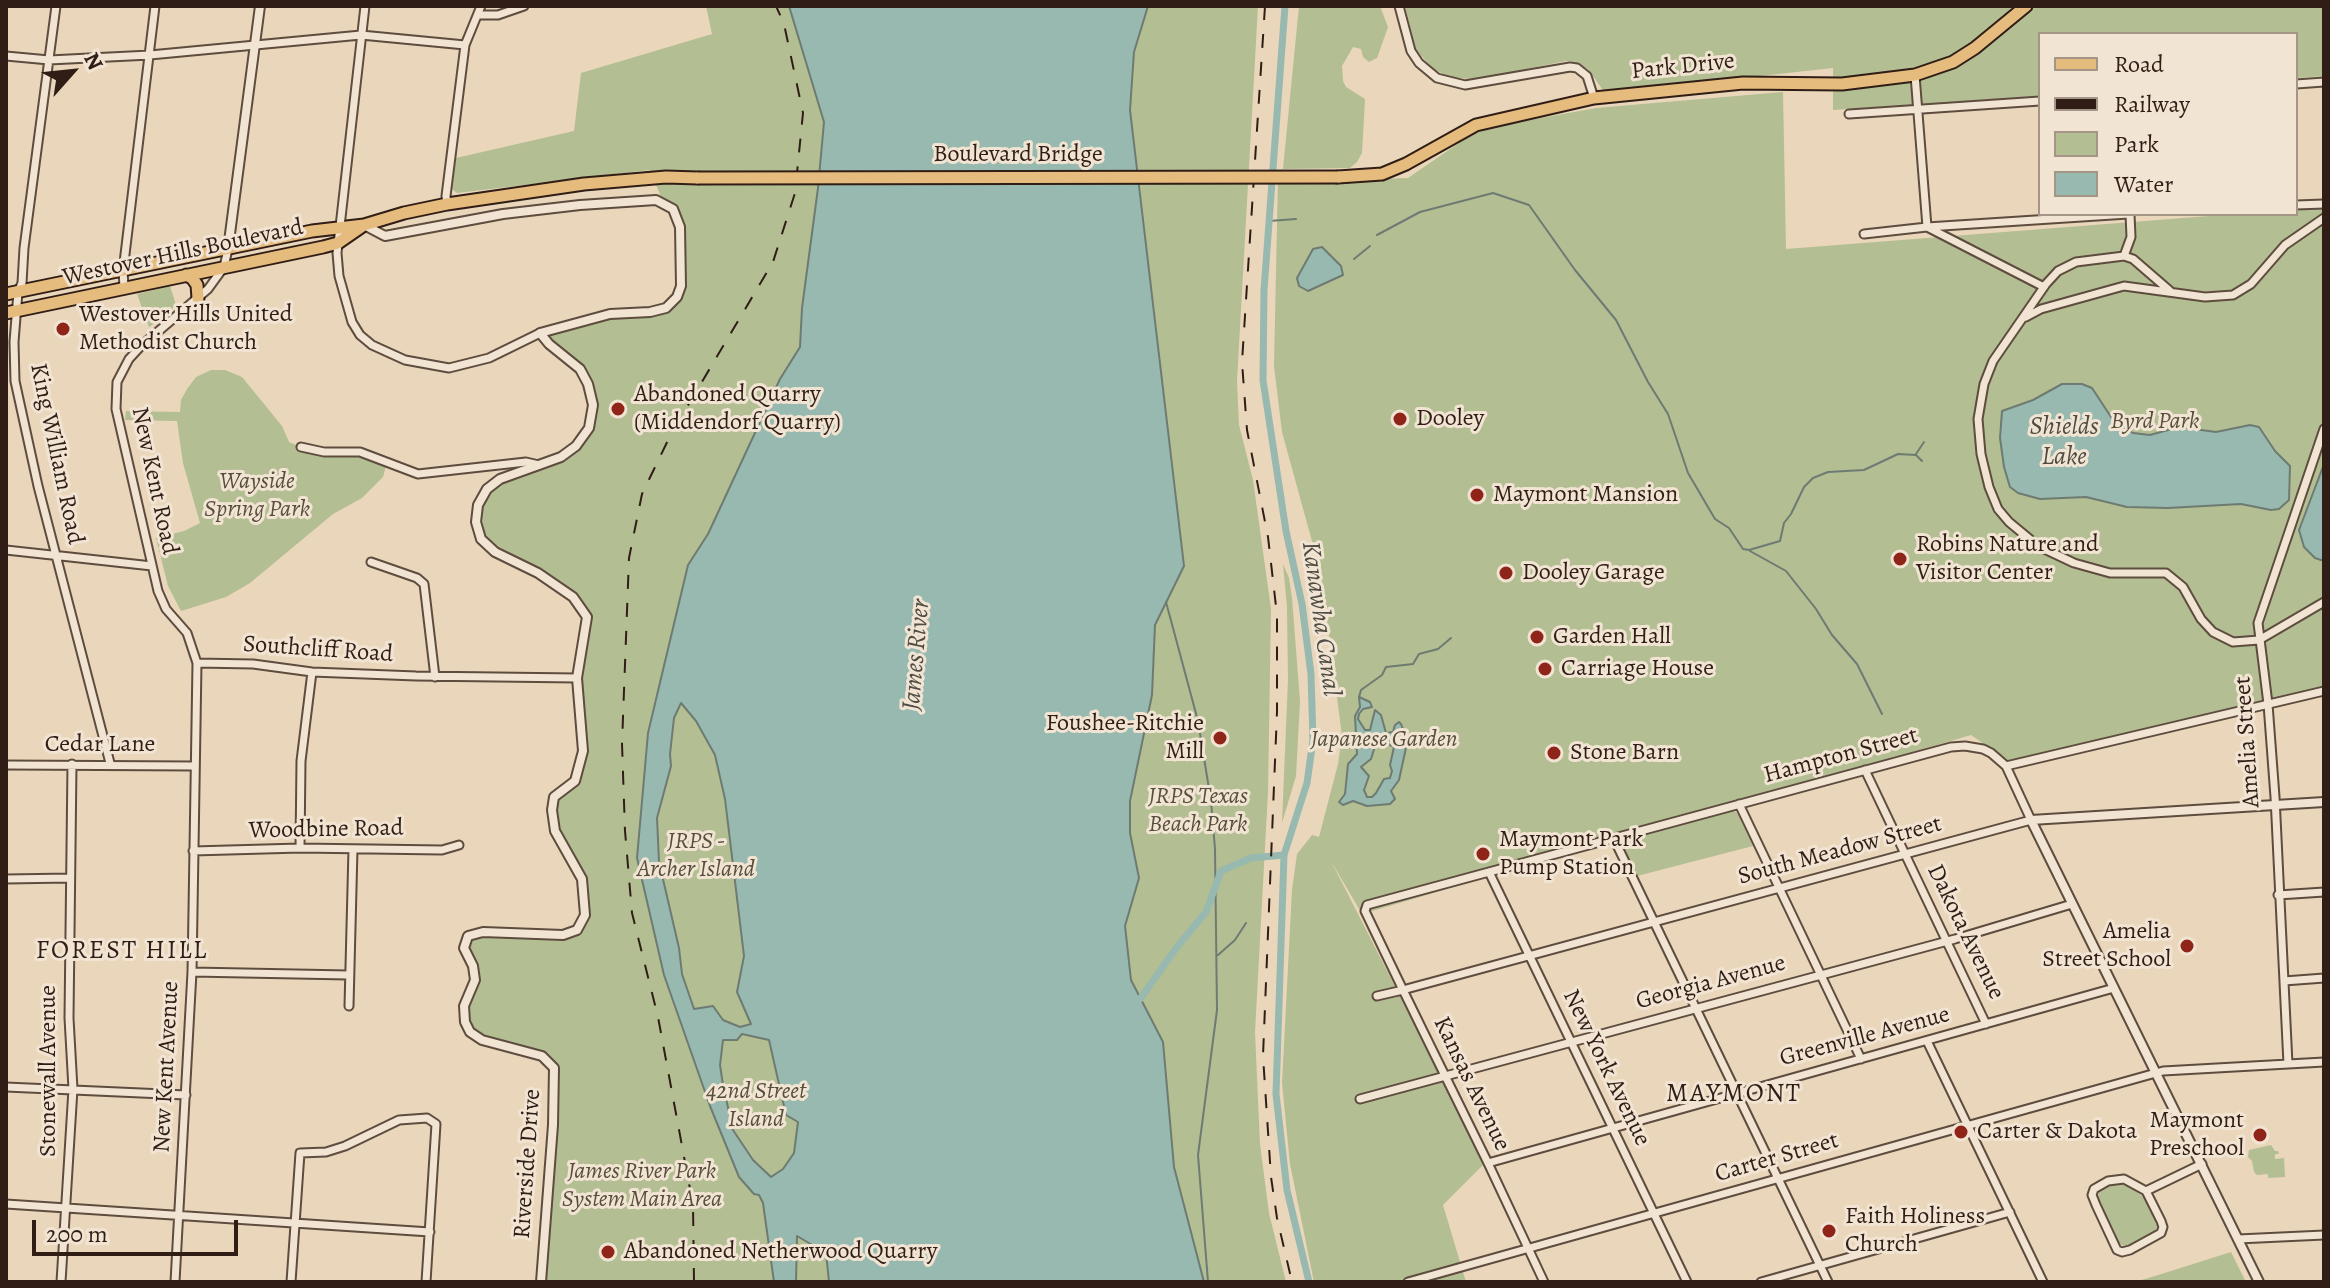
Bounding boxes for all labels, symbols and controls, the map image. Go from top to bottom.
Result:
north arrow [32,32,112,112]
legend [2038,32,2298,216]
text: N [76,47,110,75]
street label: Park Drive [1630,47,1736,87]
text: Road [2114,48,2164,80]
text: Railway [2114,88,2190,120]
text: Park [2114,128,2159,160]
street label: Boulevard Bridge [933,141,1103,169]
text: Water [2114,168,2174,200]
street label: Westover Hills Boulevard [60,213,306,293]
place label: Westover Hills United Methodist Church [79,301,293,357]
marker: Westover Hills United Methodist Church [54,320,72,338]
street label: King William Road [23,361,89,547]
place label: Abandoned Quarry (Middendorf Quarry) [634,381,841,437]
marker: Abandoned Quarry (Middendorf Quarry) [609,400,627,418]
street label: New Kent Road [124,405,184,557]
place label: Dooley [1416,405,1484,433]
park label: Byrd Park [2111,408,2199,436]
marker: Dooley [1391,410,1409,428]
water label: Shields Lake [2029,412,2099,474]
park label: Wayside Spring Park [204,468,310,524]
place label: Maymont Mansion [1493,481,1678,509]
marker: Maymont Mansion [1468,486,1486,504]
place label: Robins Nature and Visitor Center [1916,531,2099,587]
water label: Kanawha Canal [1294,540,1346,698]
marker: Robins Nature and Visitor Center [1891,550,1909,568]
place label: Dooley Garage [1522,559,1665,587]
marker: Dooley Garage [1497,564,1515,582]
water label: James River [897,598,937,712]
place label: Garden Hall [1553,623,1671,651]
marker: Garden Hall [1528,628,1546,646]
street label: Southcliff Road [242,630,394,670]
place label: Carriage House [1561,655,1714,683]
marker: Carriage House [1536,660,1554,678]
street label: Amelia Street [2229,675,2267,809]
place label: Foushee-Ritchie Mill [1046,710,1204,766]
street label: Hampton Street [1761,722,1921,790]
park label: Japanese Garden [1311,726,1457,754]
marker: Foushee-Ritchie Mill [1211,729,1229,747]
street label: Cedar Lane [45,731,155,759]
place label: Stone Barn [1570,739,1679,767]
marker: Stone Barn [1545,744,1563,762]
park label: JRPS Texas Beach Park [1148,783,1248,839]
street label: South Meadow Street [1735,810,1945,892]
street label: Woodbine Road [248,814,404,846]
place label: Maymont Park Pump Station [1499,826,1643,882]
park label: JRPS - Archer Island [637,828,755,884]
marker: Maymont Park Pump Station [1474,845,1492,863]
street label: Dakota Avenue [1920,860,2010,1004]
place label: Amelia Street School [2042,918,2171,974]
district label: FOREST HILL [36,936,208,968]
marker: Amelia Street School [2178,937,2196,955]
street label: Georgia Avenue [1633,949,1789,1017]
street label: New Kent Avenue [148,981,186,1153]
street label: Stonewall Avenue [35,985,63,1157]
street label: New York Avenue [1556,985,1656,1151]
street label: Greenville Avenue [1777,1000,1953,1074]
street label: Kansas Avenue [1426,1012,1516,1156]
park label: 42nd Street Island [706,1078,806,1134]
district label: MAYMONT [1666,1079,1802,1111]
street label: Riverside Drive [508,1088,548,1240]
place label: Maymont Preschool [2149,1107,2244,1163]
place label: Carter & Dakota [1977,1118,2137,1146]
marker: Carter & Dakota [1952,1123,1970,1141]
marker: Maymont Preschool [2251,1126,2269,1144]
street label: Carter Street [1712,1127,1842,1189]
park label: James River Park System Main Area [562,1158,722,1214]
place label: Faith Holiness Church [1845,1203,1985,1259]
scale bar [36,1204,242,1254]
text: 200 m [46,1218,108,1250]
marker: Faith Holiness Church [1820,1222,1838,1240]
place label: Abandoned Netherwood Quarry [624,1238,937,1266]
marker: Abandoned Netherwood Quarry [599,1243,617,1261]

